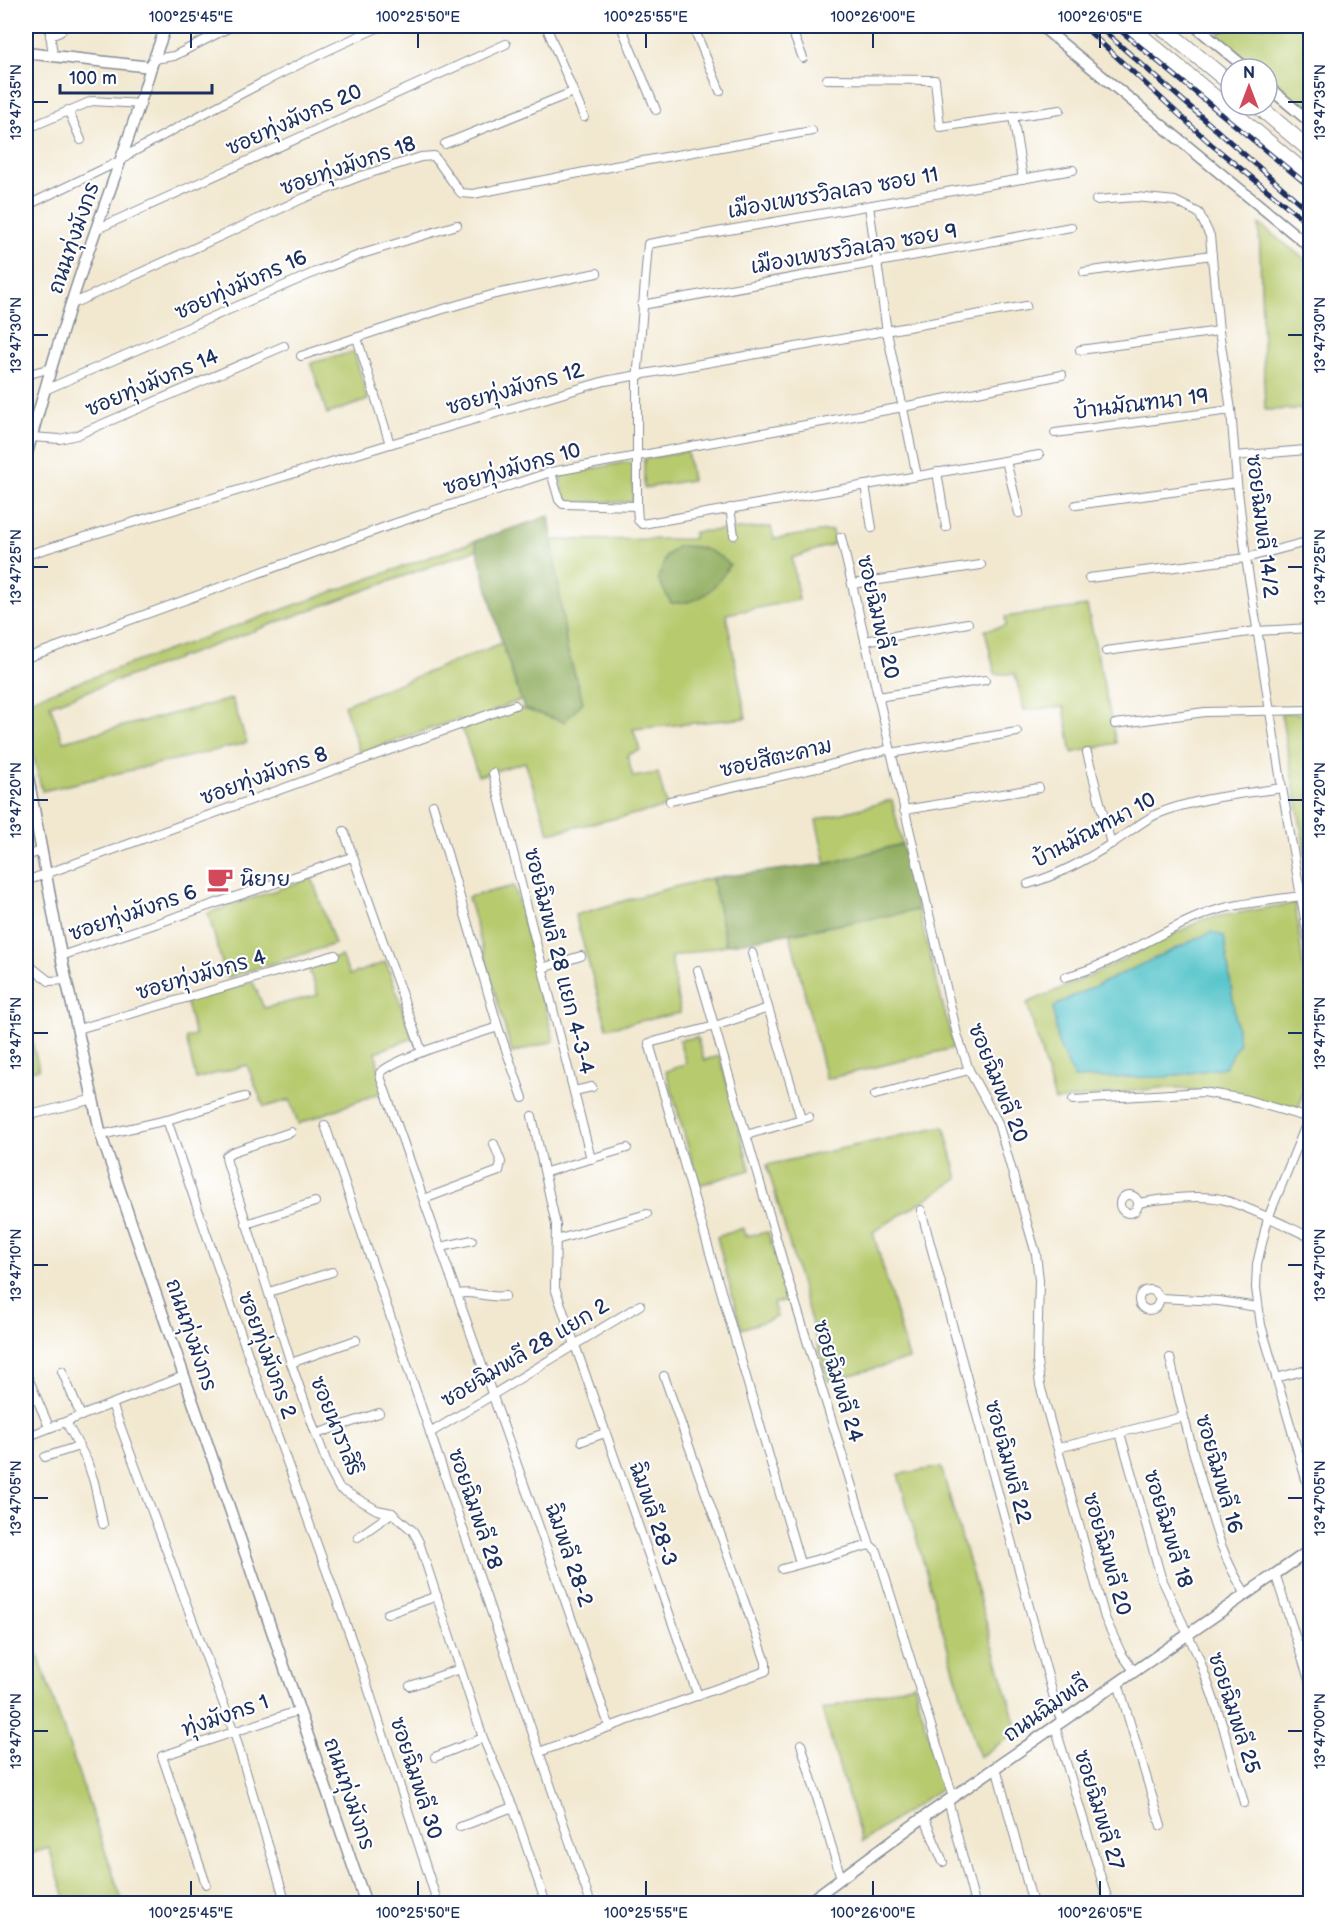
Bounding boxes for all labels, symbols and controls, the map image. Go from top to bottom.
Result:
text: 100°25'45"E [149,8,233,27]
text: 100°25'50"E [376,8,460,27]
text: 100°25'55"E [604,8,688,27]
text: 100°26'00"E [831,8,916,27]
text: 100°26'05"E [1058,8,1142,27]
scale bar [60,57,212,95]
north arrow [1219,57,1279,117]
text: 13°47'35"N [7,64,26,140]
text: N [1243,64,1255,83]
text: 13°47'35"N [1311,64,1330,140]
text: 100 m [69,68,117,89]
street label: ซอยทุ่งมังกร 20 [222,78,367,164]
street label: ซอยทุ่งมังกร 18 [277,130,420,204]
street label: เมืองเพชรวิลเลจ ซอย 11 [726,162,940,224]
street label: ถนนทุ่งมังกร [42,178,108,298]
street label: เมืองเพชรวิลเลจ ซอย 9 [749,218,959,280]
street label: ซอยทุ่งมังกร 16 [171,244,312,328]
text: 13°47'30"N [7,297,26,373]
text: 13°47'30"N [1311,297,1330,373]
street label: ซอยทุ่งมังกร 14 [81,343,224,425]
street label: ซอยทุ่งมังกร 12 [443,356,588,423]
street label: บ้านมัณฑนา 19 [1072,382,1210,425]
street label: ซอยทุ่งมังกร 10 [440,437,584,503]
street label: ซอยฉิมพลี 14/2 [1241,453,1283,600]
text: 13°47'25"N [7,529,26,605]
text: 13°47'25"N [1311,529,1330,605]
street label: ซอยฉิมพลี 20 [852,553,904,681]
street label: ซอยสีตะคาม [717,733,835,783]
street label: ซอยทุ่งมังกร 8 [197,740,332,813]
text: 13°47'20"N [7,762,26,838]
text: 13°47'20"N [1311,762,1330,838]
street label: บ้านมัณฑนา 10 [1028,786,1160,873]
street label: ซอยฉิมพลี 28 แยก 4-3-4 [519,845,599,1077]
cafe icon: นิยาย [205,864,235,894]
place label: นิยาย [240,867,290,892]
street label: ซอยทุ่งมังกร 6 [65,878,202,949]
street label: ซอยทุ่งมังกร 4 [133,944,270,1008]
text: 13°47'15"N [7,997,26,1069]
text: 13°47'15"N [1311,997,1330,1069]
street label: ซอยฉิมพลี 20 [963,1020,1033,1146]
text: 13°47'10"N [7,1228,26,1302]
text: 13°47'10"N [1311,1228,1330,1302]
street label: ถนนทุ่งมังกร [157,1275,223,1395]
street label: ซอยทุ่งมังกร 2 [230,1288,303,1424]
street label: ซอยฉิมพลี 28 แยก 2 [437,1293,614,1413]
street label: ซอยฉิมพลี 24 [808,1317,869,1445]
street label: ซอยนาราสิริ [305,1373,367,1479]
street label: ซอยฉิมพลี 22 [980,1398,1037,1527]
street label: ซอยฉิมพลี 16 [1190,1412,1248,1537]
street label: ซอยฉิมพลี 28 [443,1445,507,1573]
street label: ฉิมพลี 28-3 [624,1459,682,1569]
text: 13°47'05"N [7,1460,26,1536]
text: 13°47'05"N [1311,1460,1330,1536]
street label: ซอยฉิมพลี 18 [1138,1467,1198,1591]
street label: ซอยฉิมพลี 20 [1078,1490,1136,1618]
street label: ฉิมพลี 28-2 [540,1500,599,1611]
street label: ซอยฉิมพลี 25 [1203,1649,1265,1777]
street label: ถนนฉิมพลี [999,1671,1093,1747]
street label: ทุ่งมังกร 1 [178,1689,273,1745]
text: 13°47'00"N [7,1693,26,1769]
text: 13°47'00"N [1311,1693,1330,1769]
street label: ซอยฉิมพลี 30 [384,1714,448,1842]
street label: ถนนทุ่งมังกร [315,1734,381,1854]
street label: ซอยฉิมพลี 27 [1069,1747,1129,1874]
text: 100°25'45"E [149,1904,233,1923]
text: 100°25'50"E [376,1904,460,1923]
text: 100°25'55"E [604,1904,688,1923]
text: 100°26'00"E [831,1904,916,1923]
text: 100°26'05"E [1058,1904,1142,1923]

